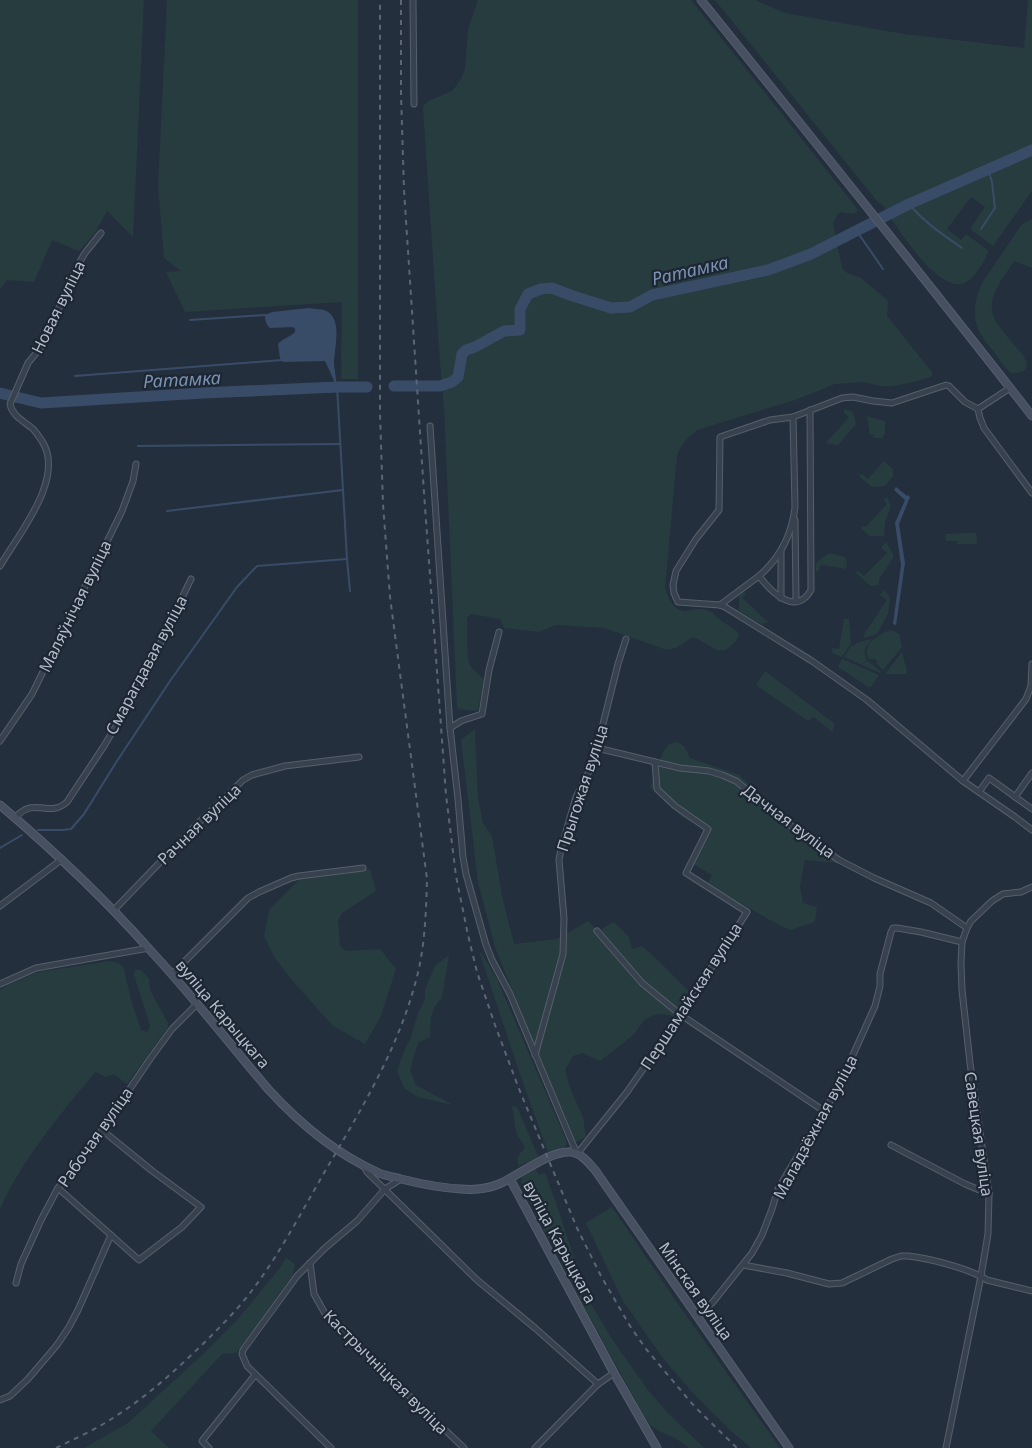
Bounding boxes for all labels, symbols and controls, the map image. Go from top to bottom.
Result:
water label: Ратамка [649,250,731,290]
street label: Новая вуліца [26,257,90,357]
water label: Ратамка [142,365,222,393]
street label: Маляўнічая вуліца [33,536,117,676]
street label: Смарагдавая вуліца [100,592,192,738]
street label: Прыгожая вуліца [551,722,613,854]
street label: Рачная вуліца [152,779,246,869]
street label: Дачная вуліца [738,779,840,863]
street label: Першамайская вуліца [635,918,747,1074]
street label: вуліца Карыцкага [171,955,275,1073]
street label: Маладзёжная вуліца [768,1051,862,1203]
street label: Савецкая вуліца [959,1070,999,1198]
street label: Рабочая вуліца [52,1083,138,1191]
street label: вуліца Карыцкага [518,1177,602,1307]
street label: Мінская вуліца [654,1237,738,1345]
street label: Кастрычніцкая вуліца [319,1305,453,1439]

